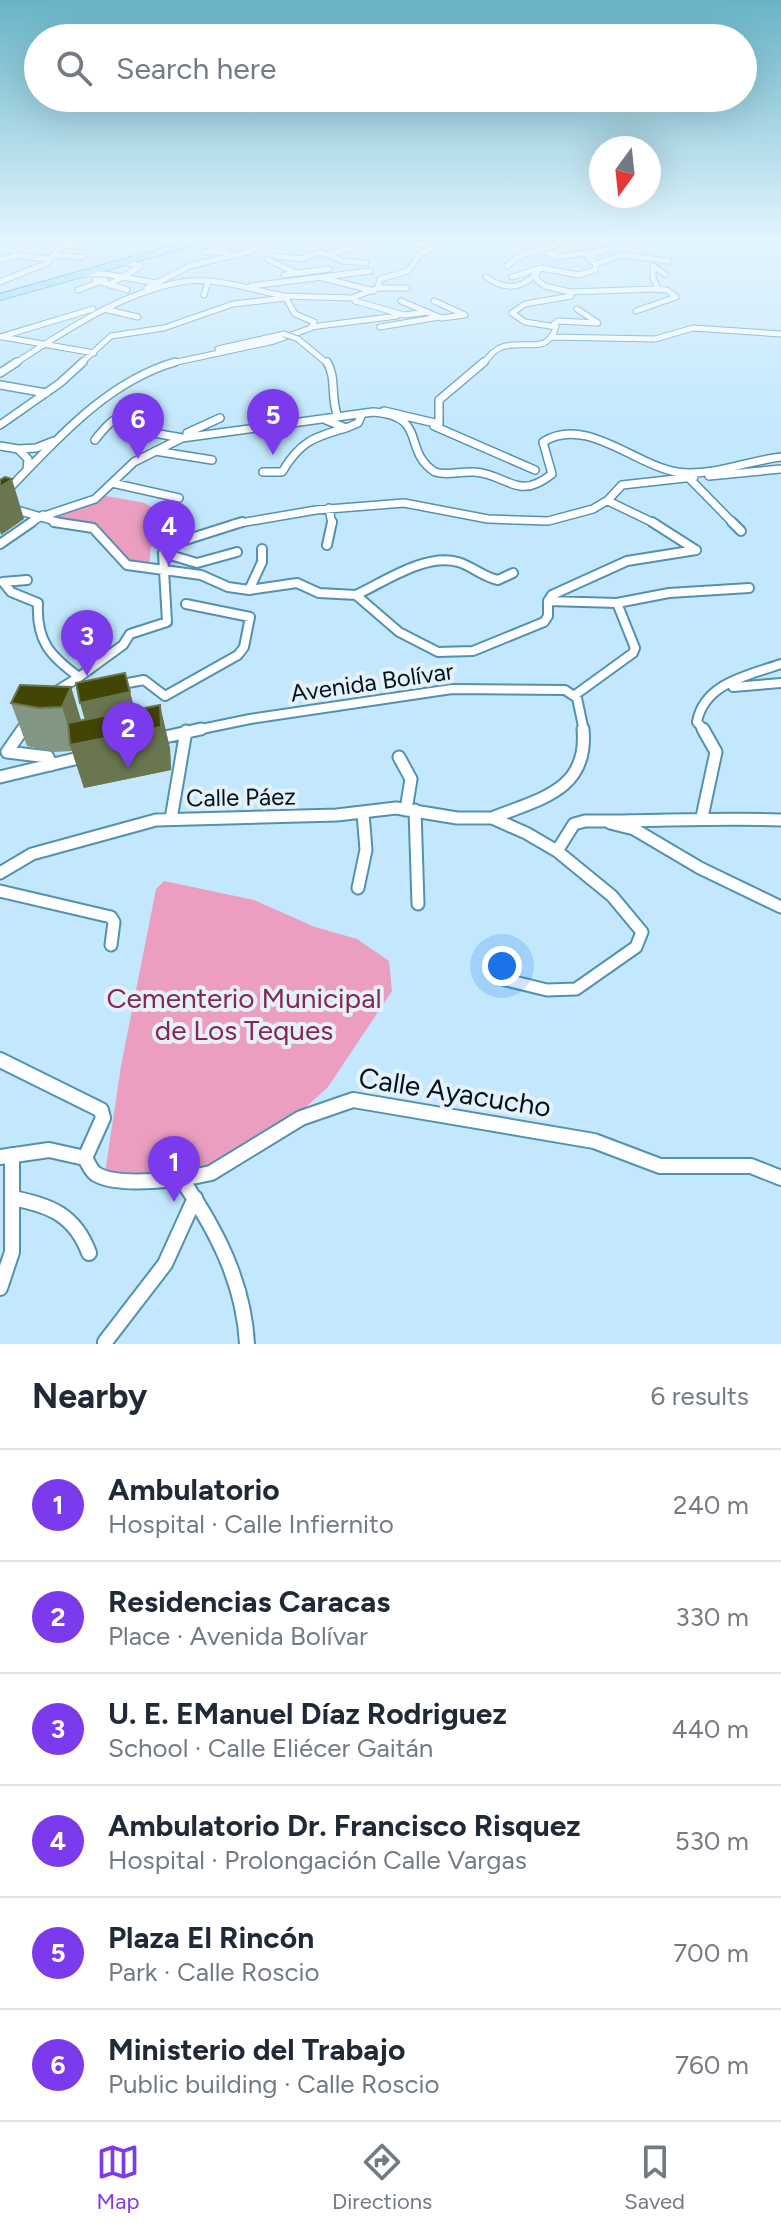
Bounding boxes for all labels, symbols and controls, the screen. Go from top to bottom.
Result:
search box [24,24,757,112]
icon: search [52,46,96,90]
text: Search here [116,50,276,87]
north arrow [589,136,661,208]
pin: 5 [247,389,299,455]
pin: 6 [112,393,164,459]
pin: 4 [143,500,195,566]
pin: 3 [61,610,113,676]
street label: Avenida Bolívar [289,656,455,708]
pin: 2 [102,702,154,768]
street label: Calle Páez [186,782,296,812]
your location [482,946,522,986]
park label: Cementerio Municipal de Los Teques [106,981,382,1047]
street label: Calle Ayacucho [356,1060,554,1124]
pin: 1 [148,1136,200,1202]
text: Nearby [32,1376,147,1417]
text: 6 results [651,1380,749,1412]
text: Ambulatorio [108,1471,280,1508]
text: 1 [53,1489,63,1521]
text: 240 m [673,1489,749,1521]
text: Hospital · Calle Infiernito [108,1508,394,1540]
text: Residencias Caracas [108,1583,390,1620]
text: 2 [50,1601,66,1633]
text: 330 m [675,1601,749,1633]
text: Place · Avenida Bolívar [108,1620,368,1652]
text: U. E. EManuel Díaz Rodriguez [108,1695,507,1732]
text: 3 [51,1713,65,1745]
text: 440 m [671,1713,749,1745]
text: School · Calle Eliécer Gaitán [108,1732,433,1764]
text: Ambulatorio Dr. Francisco Risquez [108,1807,581,1844]
text: 4 [50,1825,66,1857]
text: 530 m [675,1825,749,1857]
text: Hospital · Prolongación Calle Vargas [108,1844,527,1876]
text: Plaza El Rincón [108,1919,314,1956]
text: 5 [50,1937,66,1969]
text: 700 m [673,1937,749,1969]
text: Park · Calle Roscio [108,1956,320,1988]
text: Ministerio del Trabajo [108,2031,405,2068]
text: 6 [50,2049,66,2081]
text: 760 m [675,2049,749,2081]
text: Public building · Calle Roscio [108,2068,440,2100]
tab: Map [96,2140,140,2215]
tab: Directions [332,2140,432,2215]
tab: Saved [624,2140,685,2215]

